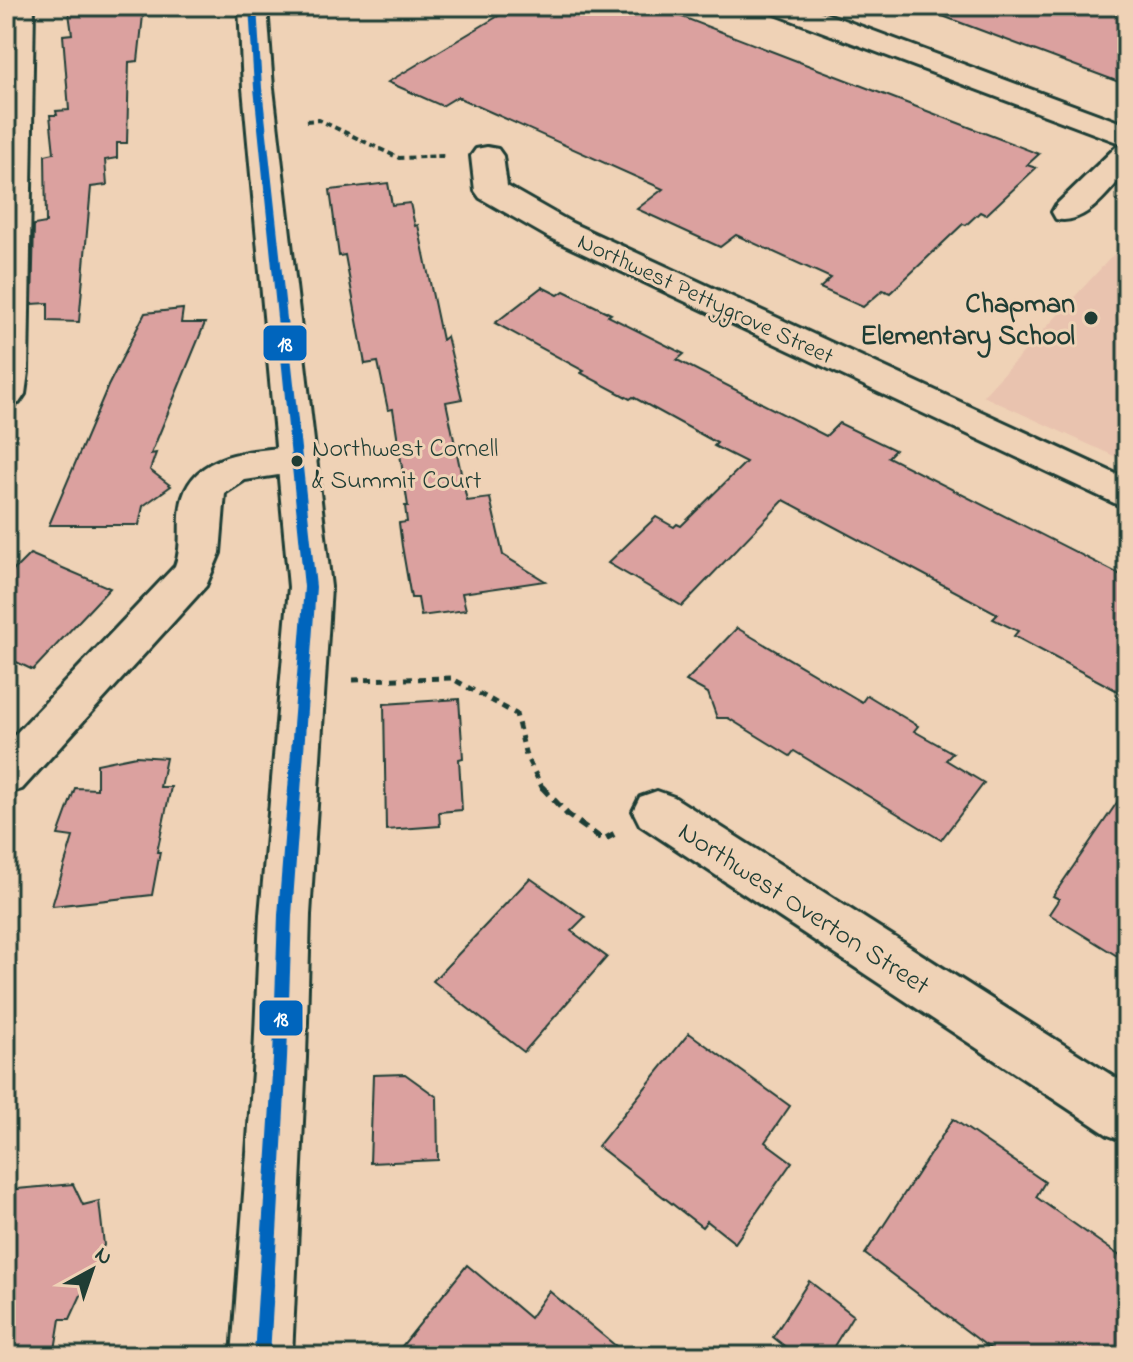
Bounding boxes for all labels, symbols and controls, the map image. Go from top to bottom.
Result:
street label: Northwest Pettygrove Street [571,225,839,376]
place label: Chapman Elementary School [860,285,1075,358]
marker: Chapman Elementary School [1082,309,1100,327]
line badge: 18 [262,324,308,362]
text: 18 [277,330,293,362]
place label: Northwest Cornell & Summit Court [312,431,498,501]
marker: Northwest Cornell & Summit Court [289,453,305,469]
street label: Northwest Overton Street [669,813,937,1007]
line badge: 18 [258,999,304,1037]
text: 18 [273,1005,289,1037]
north arrow [52,1230,132,1310]
text: N [87,1240,119,1274]

